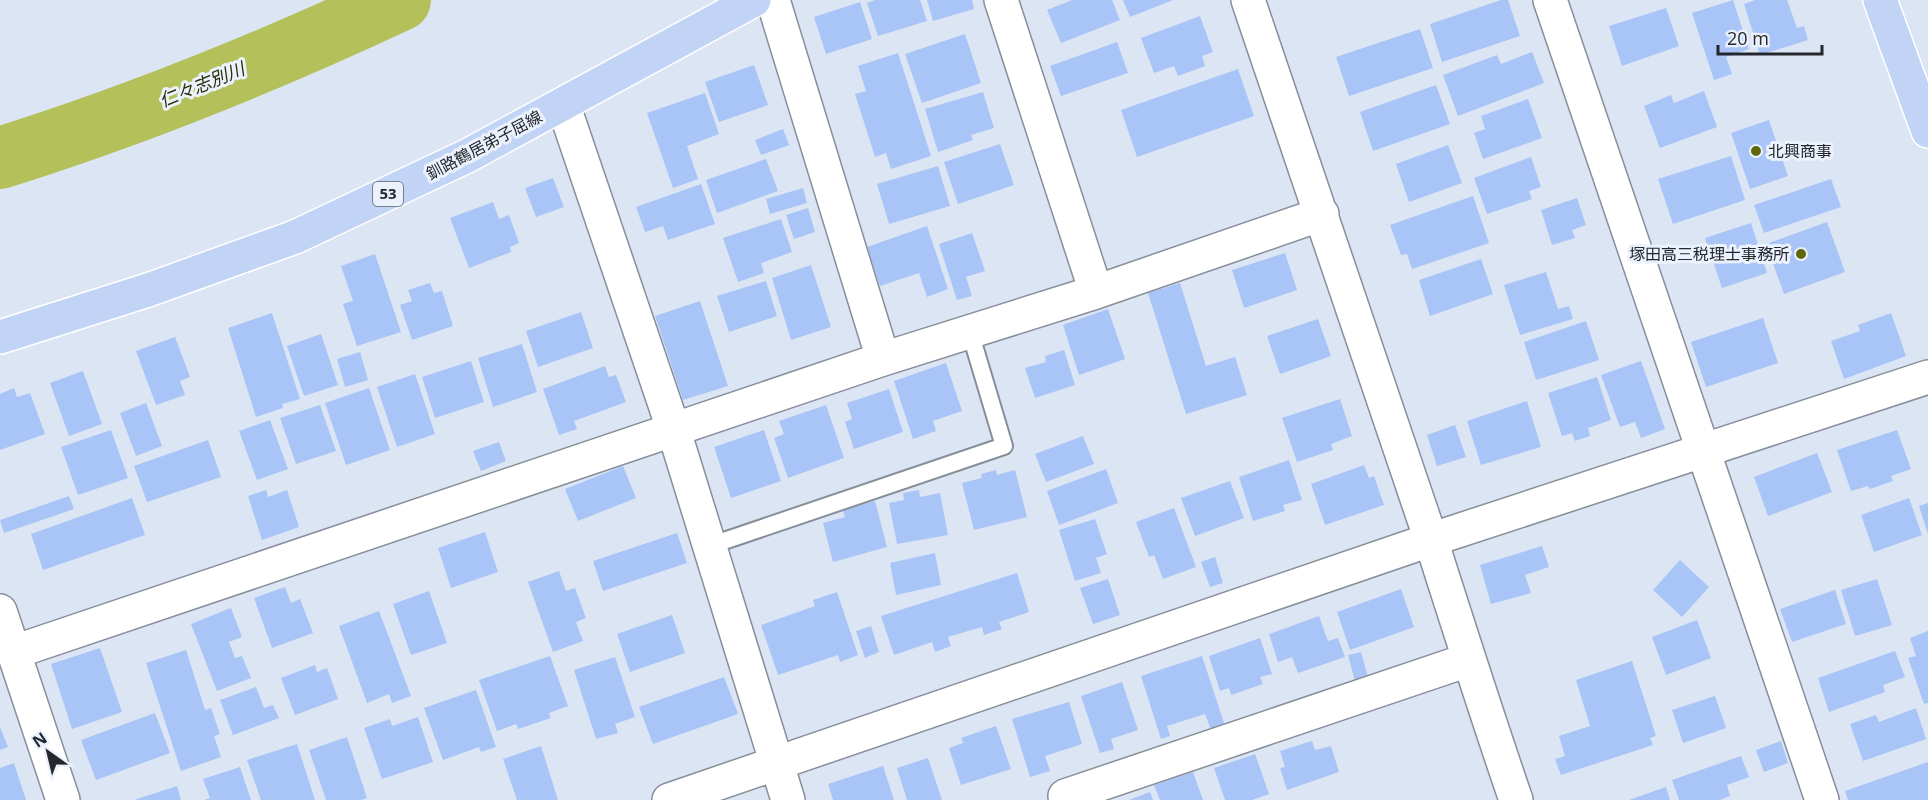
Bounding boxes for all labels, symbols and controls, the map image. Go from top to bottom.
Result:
scale bar [1718,18,1822,56]
text: 20 m [1727,26,1769,50]
water label: 仁々志別川 [155,55,250,112]
street label: 釧路鶴居弟子屈線 [422,105,546,185]
place label: 北興商事 [1768,140,1832,162]
marker: 北興商事 [1749,144,1763,158]
road number: 53 [373,182,403,206]
place label: 塚田高三税理士事務所 [1629,243,1789,265]
marker: 塚田高三税理士事務所 [1794,247,1808,261]
north arrow [18,722,78,782]
text: N [28,727,51,752]

